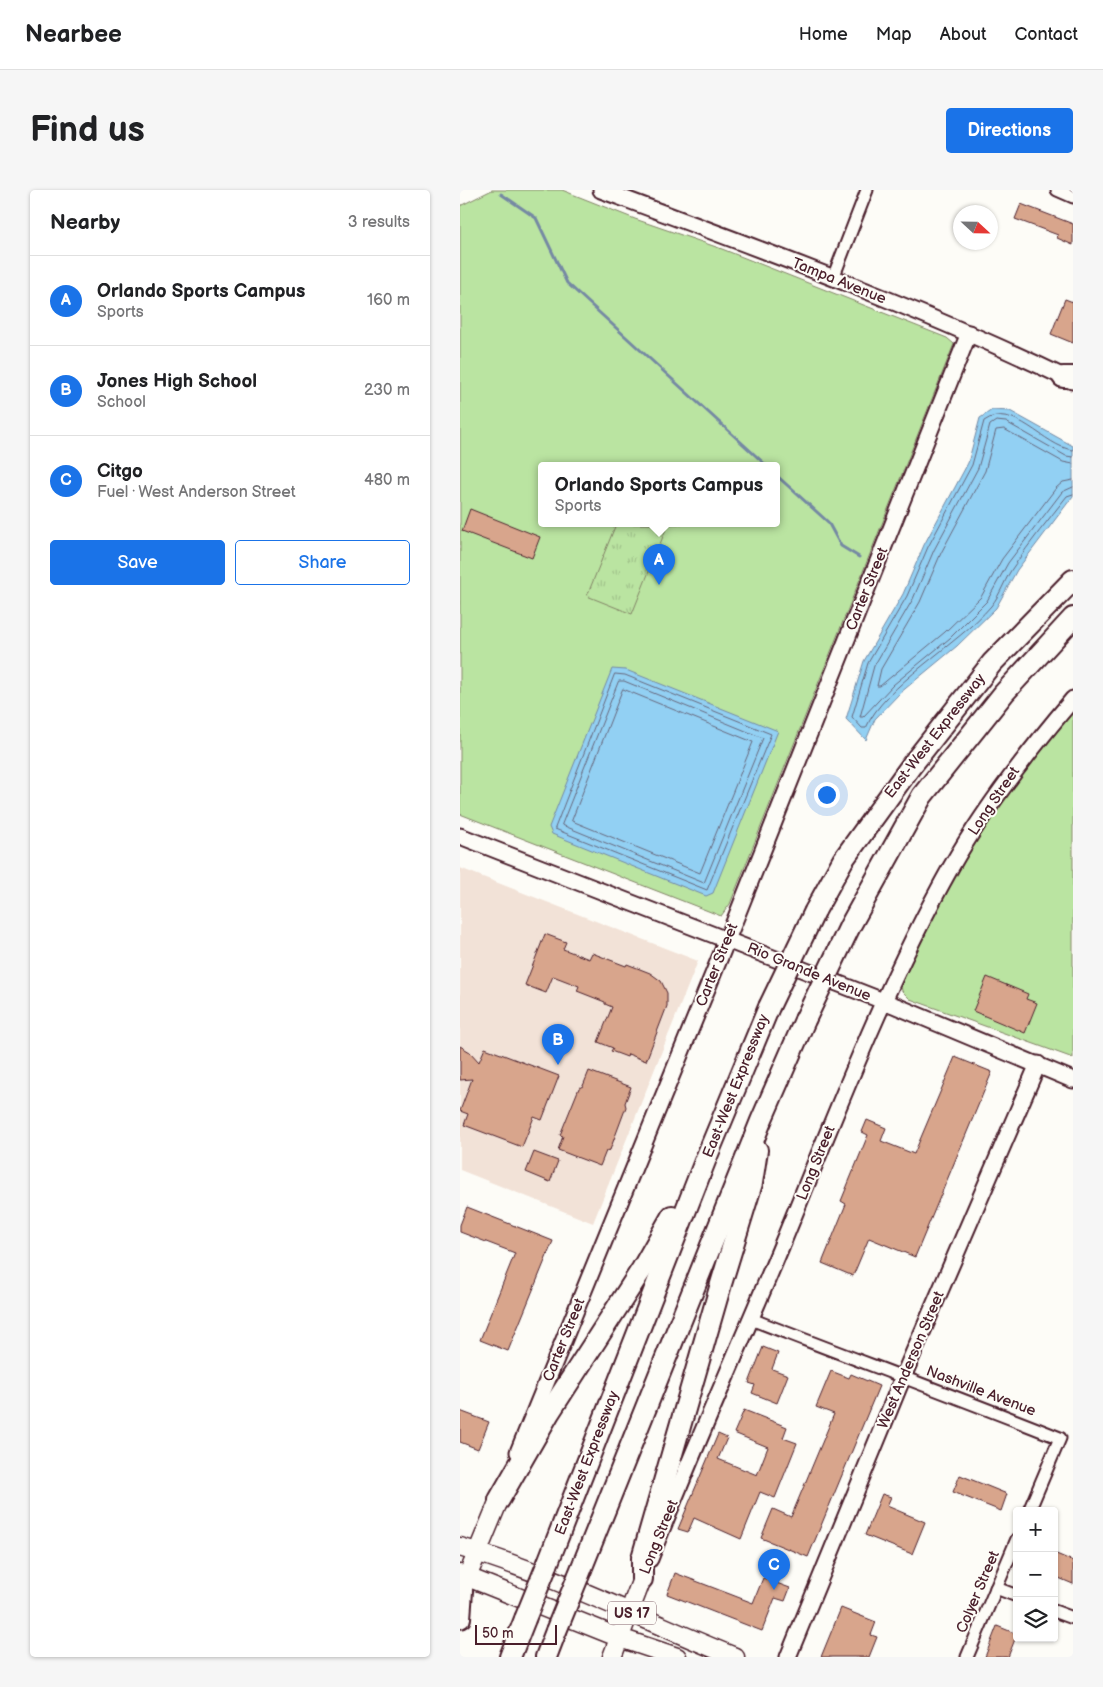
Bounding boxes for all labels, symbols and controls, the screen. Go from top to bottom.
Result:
text: Nearbee [25,20,122,49]
text: Home [799,24,848,45]
text: Map [876,24,912,45]
text: About [940,24,987,45]
text: Contact [1015,24,1078,45]
button: Directions [946,108,1073,153]
text: Find us [30,109,145,152]
north arrow [953,205,998,250]
text: Nearby [50,210,120,235]
text: 3 results [348,213,410,232]
street label: Tampa Avenue [789,253,889,309]
text: Orlando Sports Campus [97,280,305,303]
text: A [61,291,71,310]
text: 160 m [367,291,410,310]
text: Sports [97,303,144,322]
text: Jones High School [97,370,257,393]
text: B [60,381,72,400]
text: 230 m [364,381,410,400]
text: School [97,393,146,412]
text: Citgo [97,460,143,483]
popup [538,462,780,527]
text: C [60,471,72,490]
text: 480 m [364,471,410,490]
text: Orlando Sports Campus [555,474,763,497]
text: Fuel · West Anderson Street [97,483,296,502]
text: Sports [555,497,602,516]
button: Save [50,540,225,585]
button: Share [235,540,410,585]
pin: A [643,544,675,585]
street label: Carter Street [842,544,892,633]
street label: East-West Expressway [880,670,990,802]
street label: Long Street [964,763,1024,839]
your location [814,782,840,808]
street label: Carter Street [692,920,742,1009]
street label: Rio Grande Avenue [744,938,874,1006]
street label: East-West Expressway [699,1011,774,1160]
pin: B [542,1024,574,1065]
street label: Long Street [792,1123,840,1203]
street label: West Anderson Street [873,1288,949,1432]
street label: Carter Street [539,1295,589,1384]
street label: Nashville Avenue [923,1361,1039,1421]
street label: East-West Expressway [551,1388,623,1538]
street label: Long Street [635,1497,683,1577]
map controls [1013,1507,1058,1642]
button: + [1013,1507,1058,1552]
street label: Colyer Street [952,1548,1004,1636]
pin: C [758,1549,790,1590]
button: − [1013,1552,1058,1597]
button: layers [1013,1597,1058,1642]
road number: US 17 [608,1602,656,1625]
scale bar [475,1622,558,1645]
text: 50 m [482,1625,514,1642]

